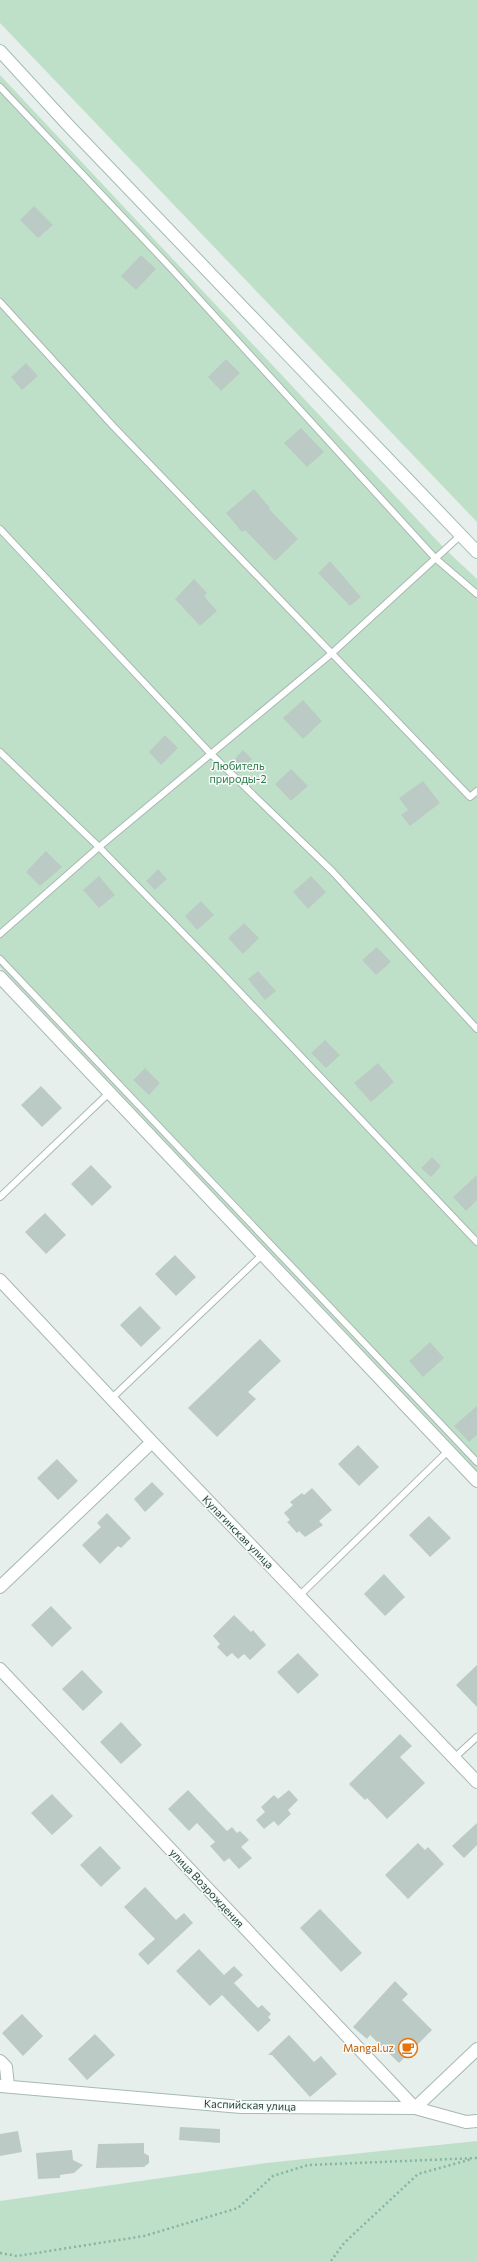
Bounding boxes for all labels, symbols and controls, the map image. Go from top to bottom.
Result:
park label: Любитель природы-2 [209,759,267,785]
street label: Кулагинская улица [200,1492,277,1571]
street label: улица Возрождения [167,1845,247,1930]
cafe icon: Mangal.uz [397,2037,419,2059]
place label: Mangal.uz [343,2041,395,2054]
street label: Каспийская улица [204,2096,296,2113]

